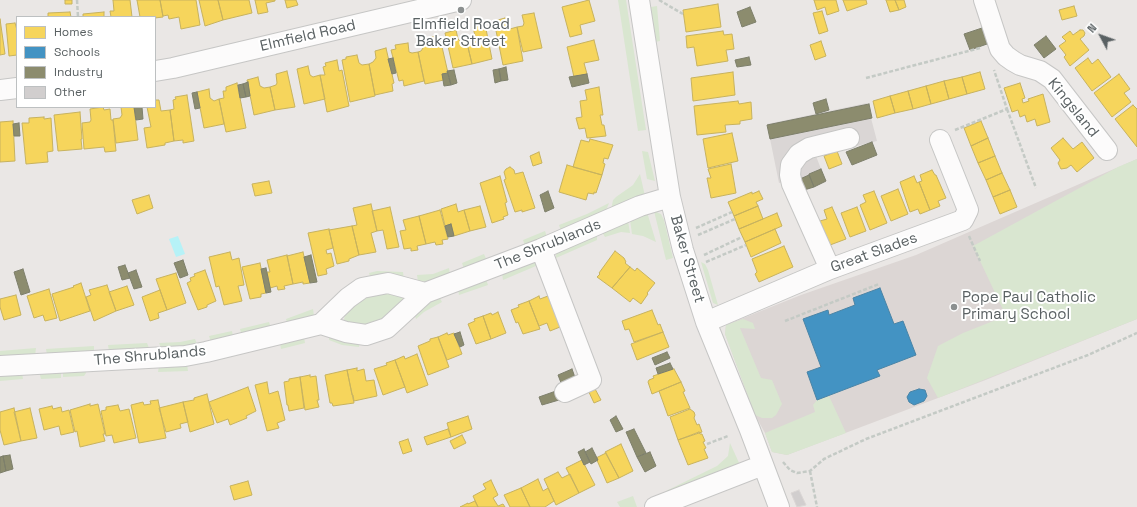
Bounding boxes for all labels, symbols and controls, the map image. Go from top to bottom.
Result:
marker: Elmfield Road Baker Street [456,5,466,15]
legend [16,16,156,108]
street label: Elmfield Road [258,16,358,56]
place label: Elmfield Road Baker Street [412,16,510,51]
north arrow [1081,16,1121,56]
text: N [1084,21,1100,36]
text: Homes [54,24,93,40]
text: Schools [54,44,100,60]
text: Industry [54,64,103,80]
street label: Kingsland [1044,75,1102,141]
text: Other [54,84,87,100]
street label: Baker Street [666,213,708,305]
street label: The Shrublands [492,216,604,274]
street label: Great Slades [828,229,920,277]
place label: Pope Paul Catholic Primary School [962,289,1096,324]
marker: Pope Paul Catholic Primary School [949,302,959,312]
street label: The Shrublands [93,342,207,370]

